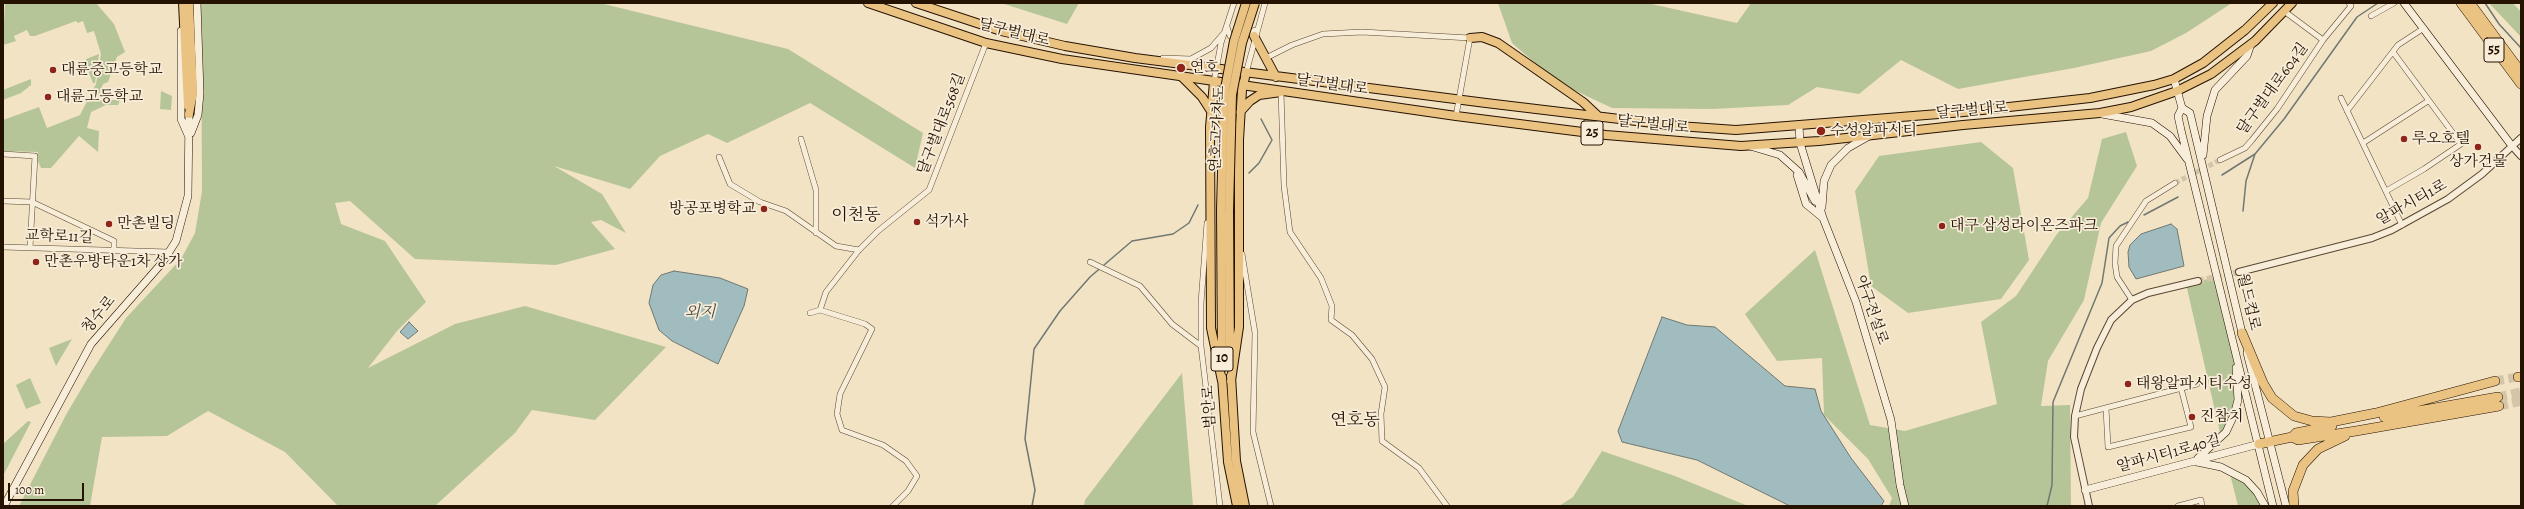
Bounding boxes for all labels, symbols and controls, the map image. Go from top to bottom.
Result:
street label: 달구벌대로 [977,16,1051,50]
road number: 55 [2484,38,2504,62]
street label: 달구벌대로604길 [2234,40,2312,138]
place label: 연호 [1190,59,1219,77]
place label: 대륜중고등학교 [61,61,162,79]
marker: 연호 [1175,62,1187,74]
marker: 대륜중고등학교 [48,65,58,75]
street label: 달구벌대로568길 [914,71,970,177]
street label: 달구벌대로 [1295,71,1369,99]
street label: 연호고가차도 [1207,85,1229,173]
place label: 대륜고등학교 [56,88,143,106]
marker: 대륜고등학교 [43,92,53,102]
street label: 달구벌대로 [1935,99,2009,123]
street label: 달구벌대로 [1616,112,1690,138]
road number: 25 [1581,121,1603,145]
place label: 수성알파시티 [1830,122,1917,140]
marker: 수성알파시티 [1815,125,1827,137]
place label: 루오호텔 [2412,130,2470,148]
marker: 루오호텔 [2399,134,2409,144]
marker: 상가건물 [2473,142,2483,152]
place label: 상가건물 [2449,153,2507,171]
street label: 알파시티1로 [2374,176,2450,230]
place label: 방공포병학교 [669,200,756,218]
marker: 방공포병학교 [759,204,769,214]
district label: 이천동 [831,206,881,226]
place label: 석가사 [925,213,968,231]
place label: 만촌빌딩 [117,215,175,233]
marker: 석가사 [912,217,922,227]
place label: 대구 삼성라이온즈파크 [1950,217,2098,235]
marker: 만촌빌딩 [104,219,114,229]
marker: 대구 삼성라이온즈파크 [1937,221,1947,231]
street label: 교학로11길 [25,227,93,247]
place label: 만촌우방타운1차 상가 [44,253,183,271]
marker: 만촌우방타운1차 상가 [31,257,41,267]
street label: 월드컵로 [2233,272,2263,332]
street label: 야구전설로 [1851,273,1891,347]
street label: 청수로 [78,292,120,338]
water label: 외지 [685,303,715,323]
road number: 10 [1211,347,1233,371]
place label: 태왕알파시티수성 [2136,375,2252,393]
marker: 태왕알파시티수성 [2123,379,2133,389]
street label: 범안로 [1200,385,1220,429]
place label: 진참치 [2200,408,2243,426]
district label: 연호동 [1330,411,1380,431]
marker: 진참치 [2187,412,2197,422]
street label: 알파시티1로40길 [2115,431,2223,477]
scale bar [10,475,86,501]
text: 100 m [15,482,44,498]

